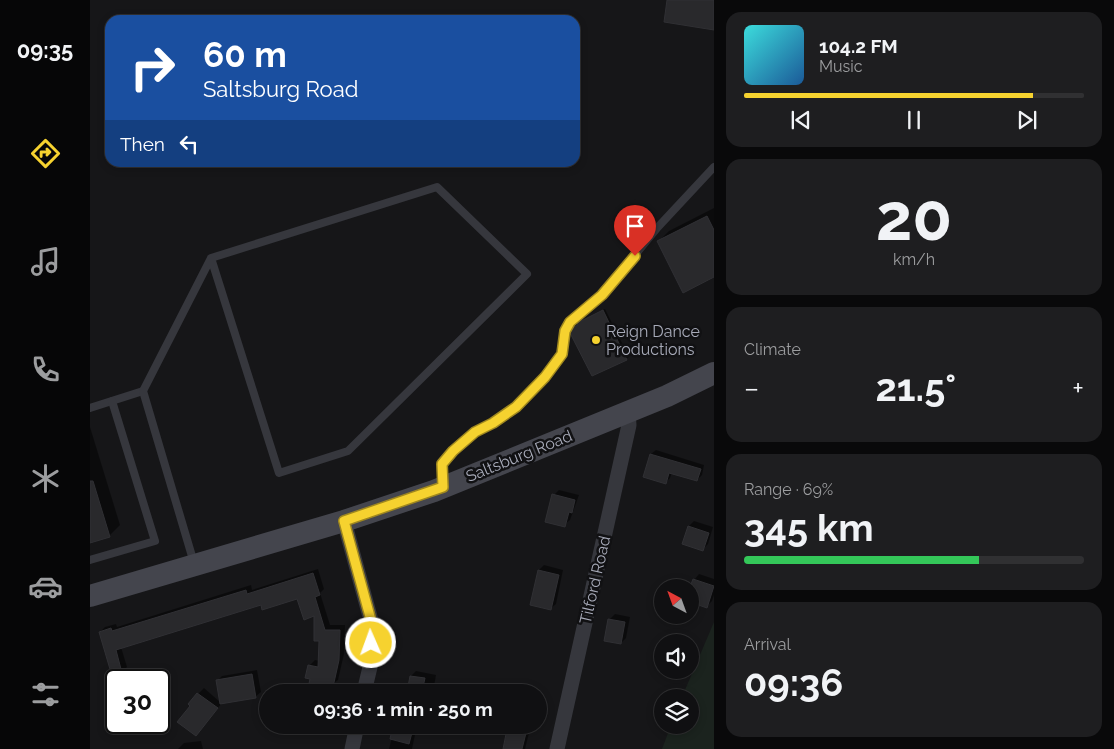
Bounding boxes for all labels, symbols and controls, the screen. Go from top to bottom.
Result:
text: 60 m [203,34,287,75]
icon: right [120,35,185,100]
text: 104.2 FM [819,35,898,57]
text: 09:35 [17,37,73,63]
text: Music [819,57,863,76]
text: Saltsburg Road [203,76,358,102]
icon: previous [787,106,815,134]
icon: pause [900,106,928,134]
icon: next [1013,106,1041,134]
icon: left [175,130,203,158]
text: Then [120,133,165,155]
icon: directions [28,136,63,171]
text: 20 [876,179,952,255]
pin [614,205,656,256]
icon: arrive [621,212,649,240]
icon: music [28,244,63,279]
text: km/h [893,250,935,269]
place label: Reign Dance Productions [606,322,700,359]
marker: Reign Dance Productions [590,334,602,346]
text: Climate [744,340,801,359]
icon: phone [28,352,63,387]
text: 21.5° [875,365,956,410]
text: − [744,372,759,405]
text: + [1072,372,1084,405]
street label: Saltsburg Road [463,426,575,486]
icon: climate [28,461,63,496]
text: Range · 69% [744,480,833,499]
text: 345 km [744,505,874,550]
street label: Tilford Road [576,534,614,626]
icon: car [28,569,63,604]
north arrow [654,579,699,624]
map controls [654,579,699,734]
position arrow [344,616,396,668]
button: sound [654,634,699,679]
text: Arrival [744,635,791,654]
text: 09:36 [744,660,843,705]
speed limit sign: 30 [105,669,170,734]
icon: filters [28,677,63,712]
button: layers [654,689,699,734]
text: 09:36 · 1 min · 250 m [313,698,493,720]

